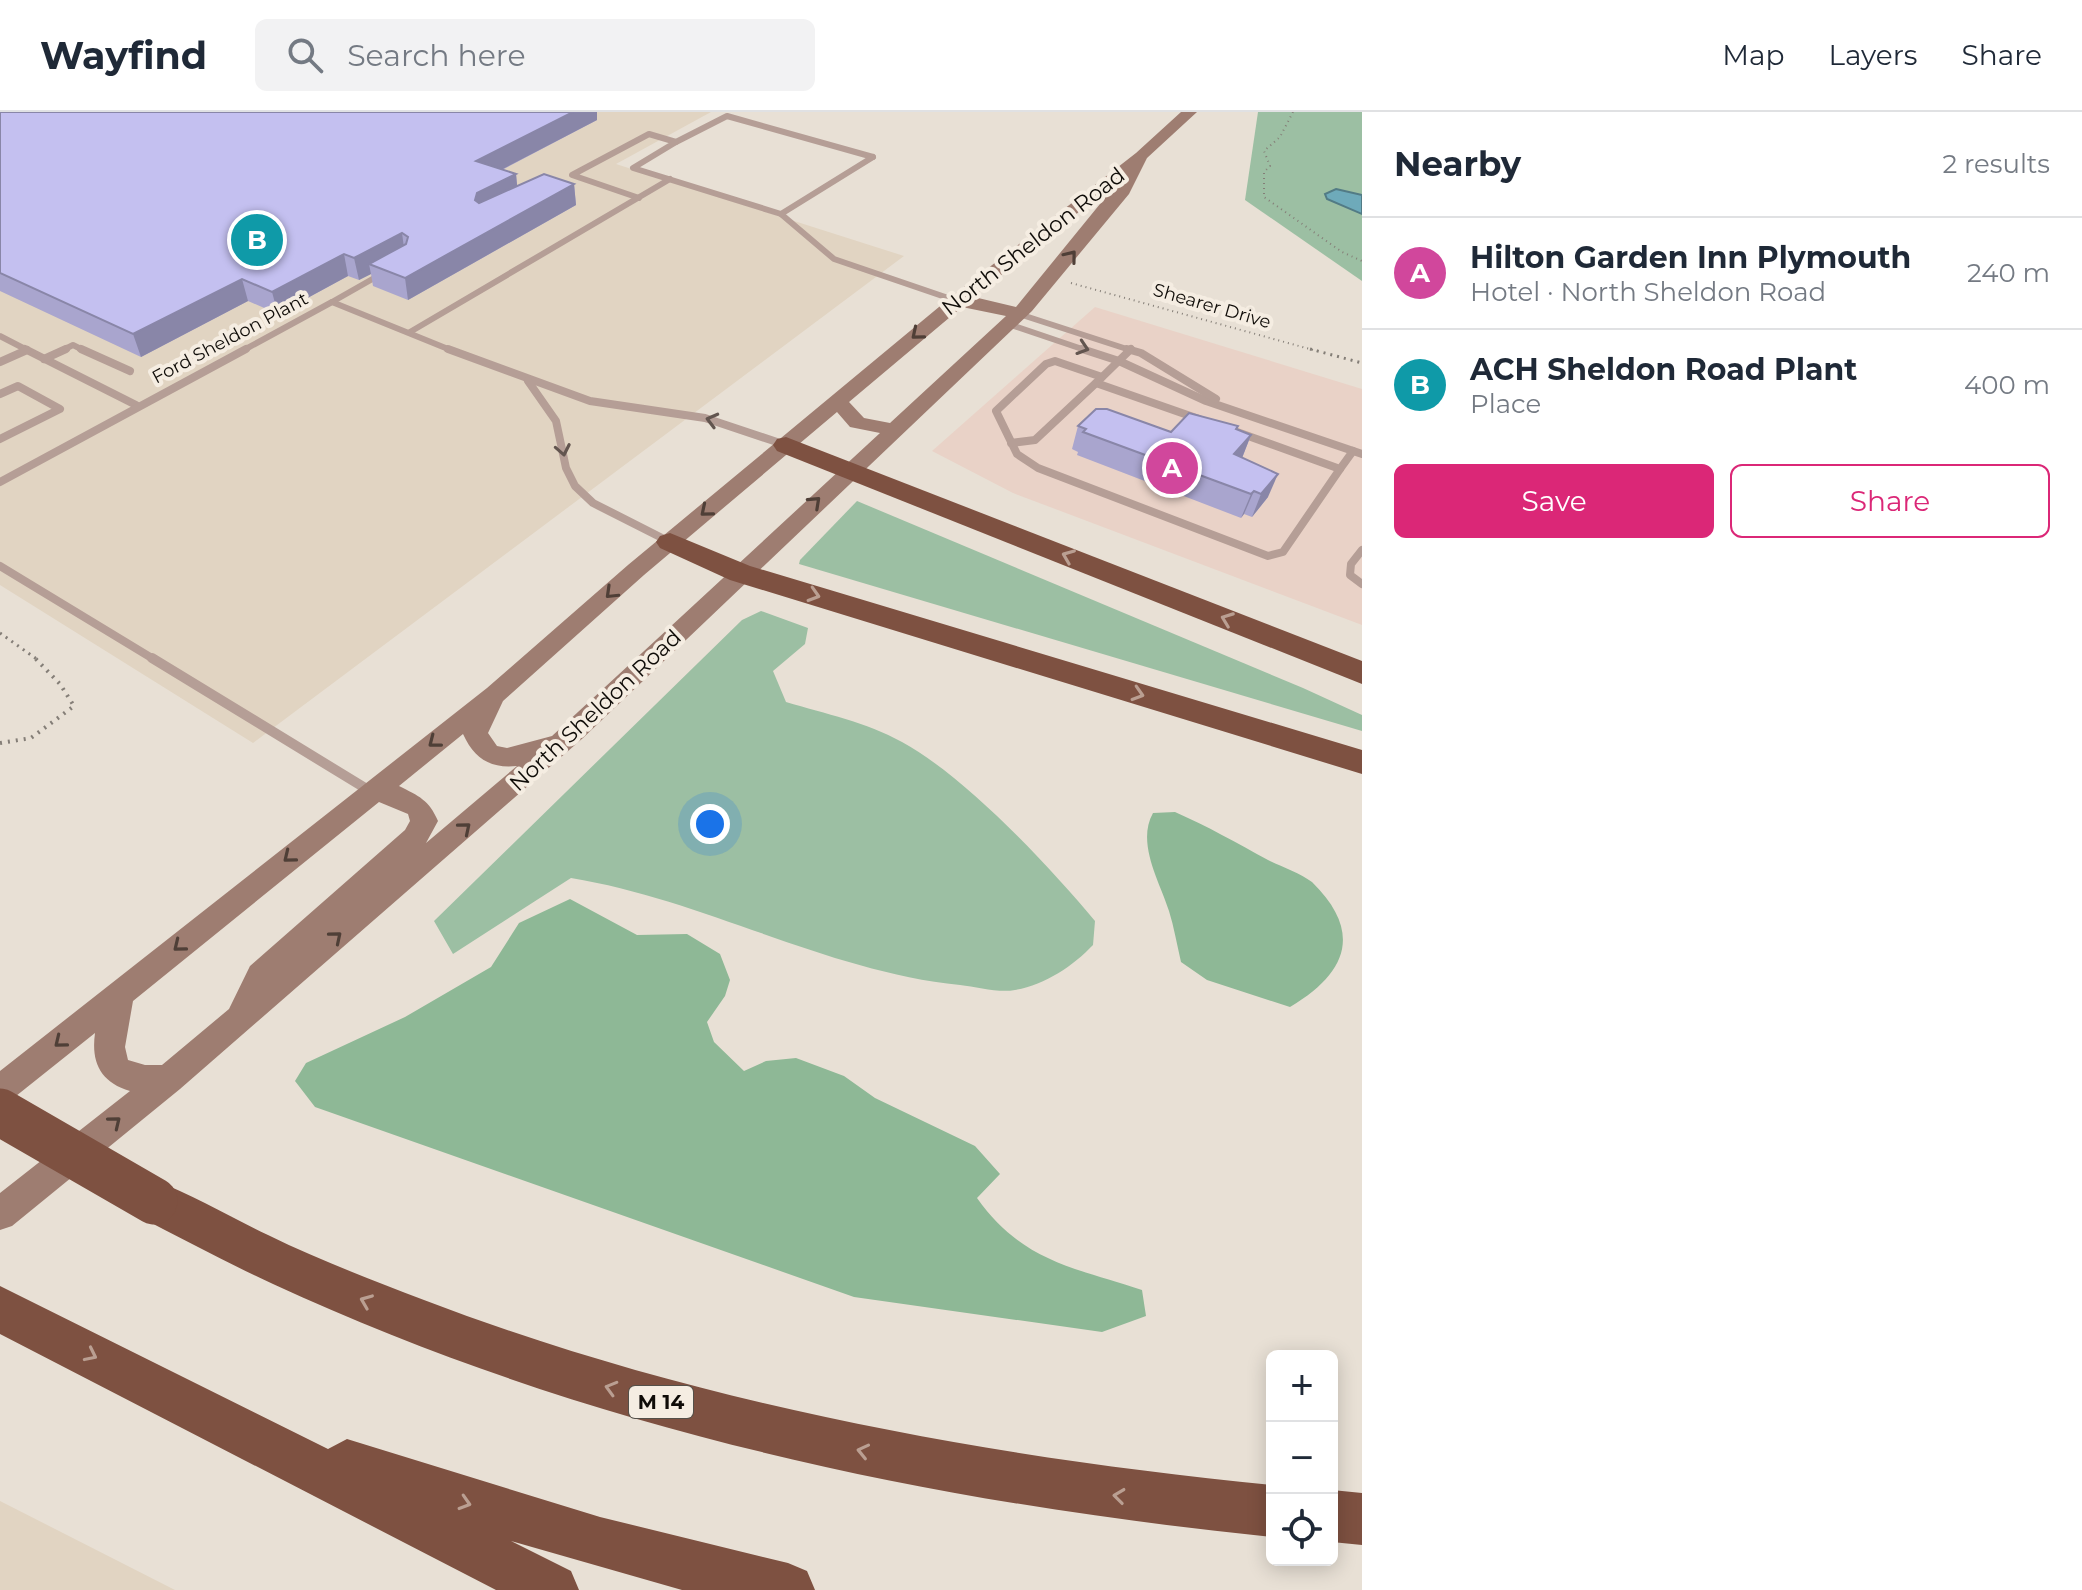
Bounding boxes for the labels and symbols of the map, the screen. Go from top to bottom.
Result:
street label: North Sheldon Road [936,162,1130,321]
pin: B [231,210,283,270]
one-way arrow [1062,250,1076,265]
street label: Shearer Drive [1151,279,1274,333]
street label: Ford Sheldon Plant [148,288,312,388]
one-way arrow [911,325,926,339]
one-way arrow [1075,339,1089,355]
one-way arrow [706,413,720,429]
pin: A [1146,438,1198,498]
one-way arrow [553,443,570,456]
one-way arrow [806,498,821,512]
one-way arrow [701,501,716,516]
one-way arrow [1062,549,1076,566]
one-way arrow [606,584,620,599]
one-way arrow [807,586,821,602]
one-way arrow [1221,612,1235,629]
street label: North Sheldon Road [504,624,687,797]
one-way arrow [1131,685,1145,701]
one-way arrow [429,732,443,747]
your location [690,804,730,844]
one-way arrow [455,823,470,838]
one-way arrow [284,847,298,862]
one-way arrow [327,932,341,947]
one-way arrow [174,936,188,951]
one-way arrow [55,1032,69,1047]
one-way arrow [106,1117,120,1132]
one-way arrow [360,1294,374,1310]
one-way arrow [82,1345,97,1361]
one-way arrow [605,1380,619,1397]
road number: M 14 [629,1386,693,1418]
one-way arrow [857,1443,871,1460]
one-way arrow [1113,1487,1126,1504]
one-way arrow [457,1494,471,1510]

